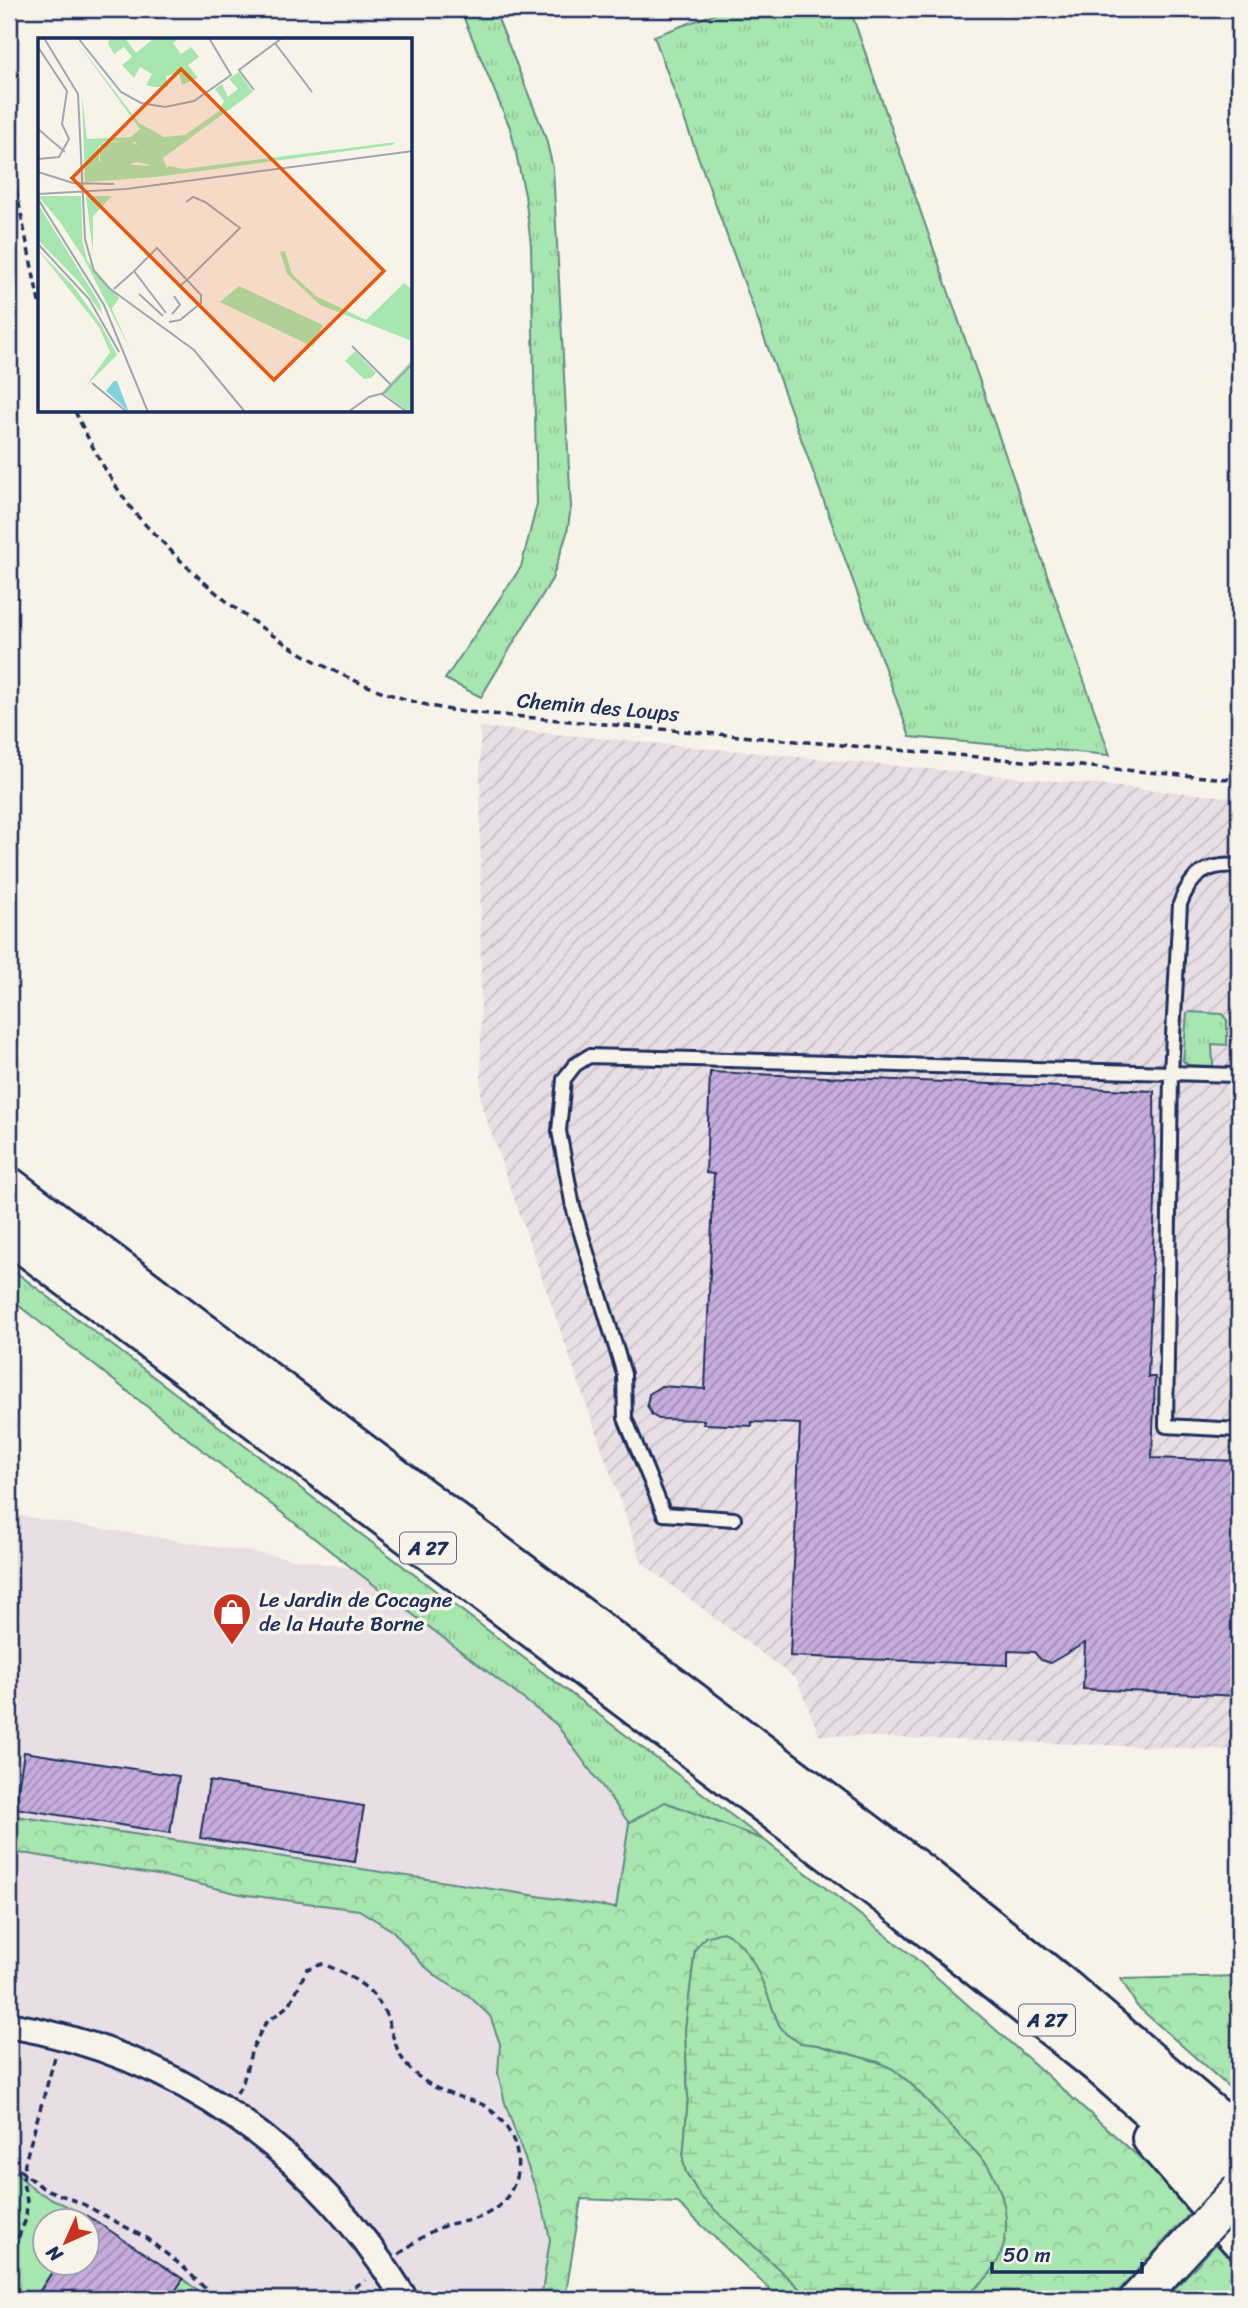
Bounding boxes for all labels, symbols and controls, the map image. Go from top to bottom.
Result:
inset map [38,38,413,413]
street label: Chemin des Loups [515,681,681,733]
road number: A 27 [400,1532,456,1564]
place label: Le Jardin de Cocagne de la Haute Borne [259,1581,453,1643]
shop icon: Le Jardin de Cocagne de la Haute Borne [211,1591,253,1646]
road number: A 27 [1019,2004,1075,2036]
north arrow [32,2206,102,2276]
scale bar [992,2231,1143,2275]
text: 50 m [1003,2236,1051,2274]
text: N [37,2237,71,2271]

